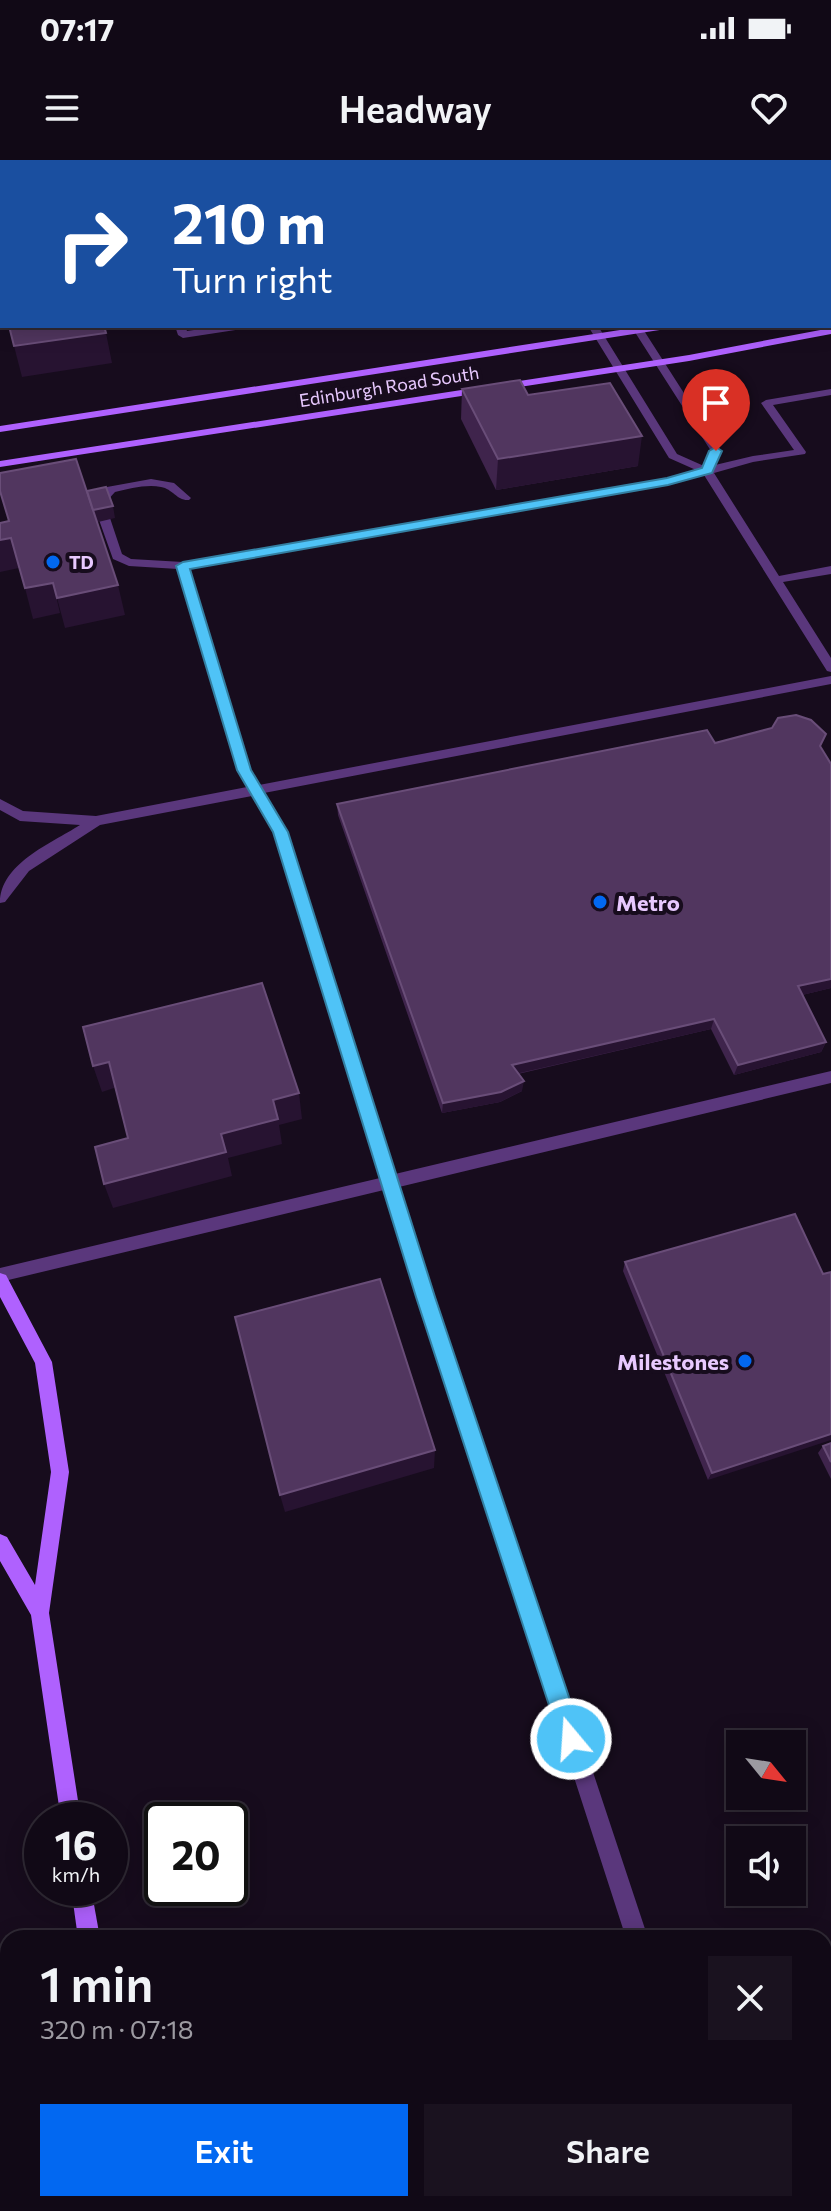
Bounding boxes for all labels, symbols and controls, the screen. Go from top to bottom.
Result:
text: 07:17 [40,10,114,47]
icon: menu [40,86,84,130]
text: Headway [339,86,492,130]
icon: heart [747,86,791,130]
text: 210 m [172,187,326,256]
icon: right [40,192,144,296]
text: Turn right [172,256,333,300]
street label: Edinburgh Road South [297,361,481,411]
pin [682,369,750,451]
icon: arrive [694,381,738,425]
place label: TD [69,551,94,573]
marker: TD [44,553,62,571]
place label: Metro [616,889,680,916]
marker: Metro [591,893,609,911]
place label: Milestones [617,1348,729,1375]
marker: Milestones [736,1352,754,1370]
position arrow [529,1697,613,1781]
north arrow [726,1730,806,1810]
map controls [726,1730,806,1906]
speed limit sign: 20 [144,1802,248,1906]
text: 16 [55,1819,97,1868]
button: sound [726,1826,806,1906]
text: km/h [52,1862,100,1886]
text: 1 min [40,1953,153,2012]
button: close [708,1956,792,2040]
text: 320 m · 07:18 [40,2013,193,2044]
button: Exit [40,2104,408,2196]
button: Share [424,2104,792,2196]

